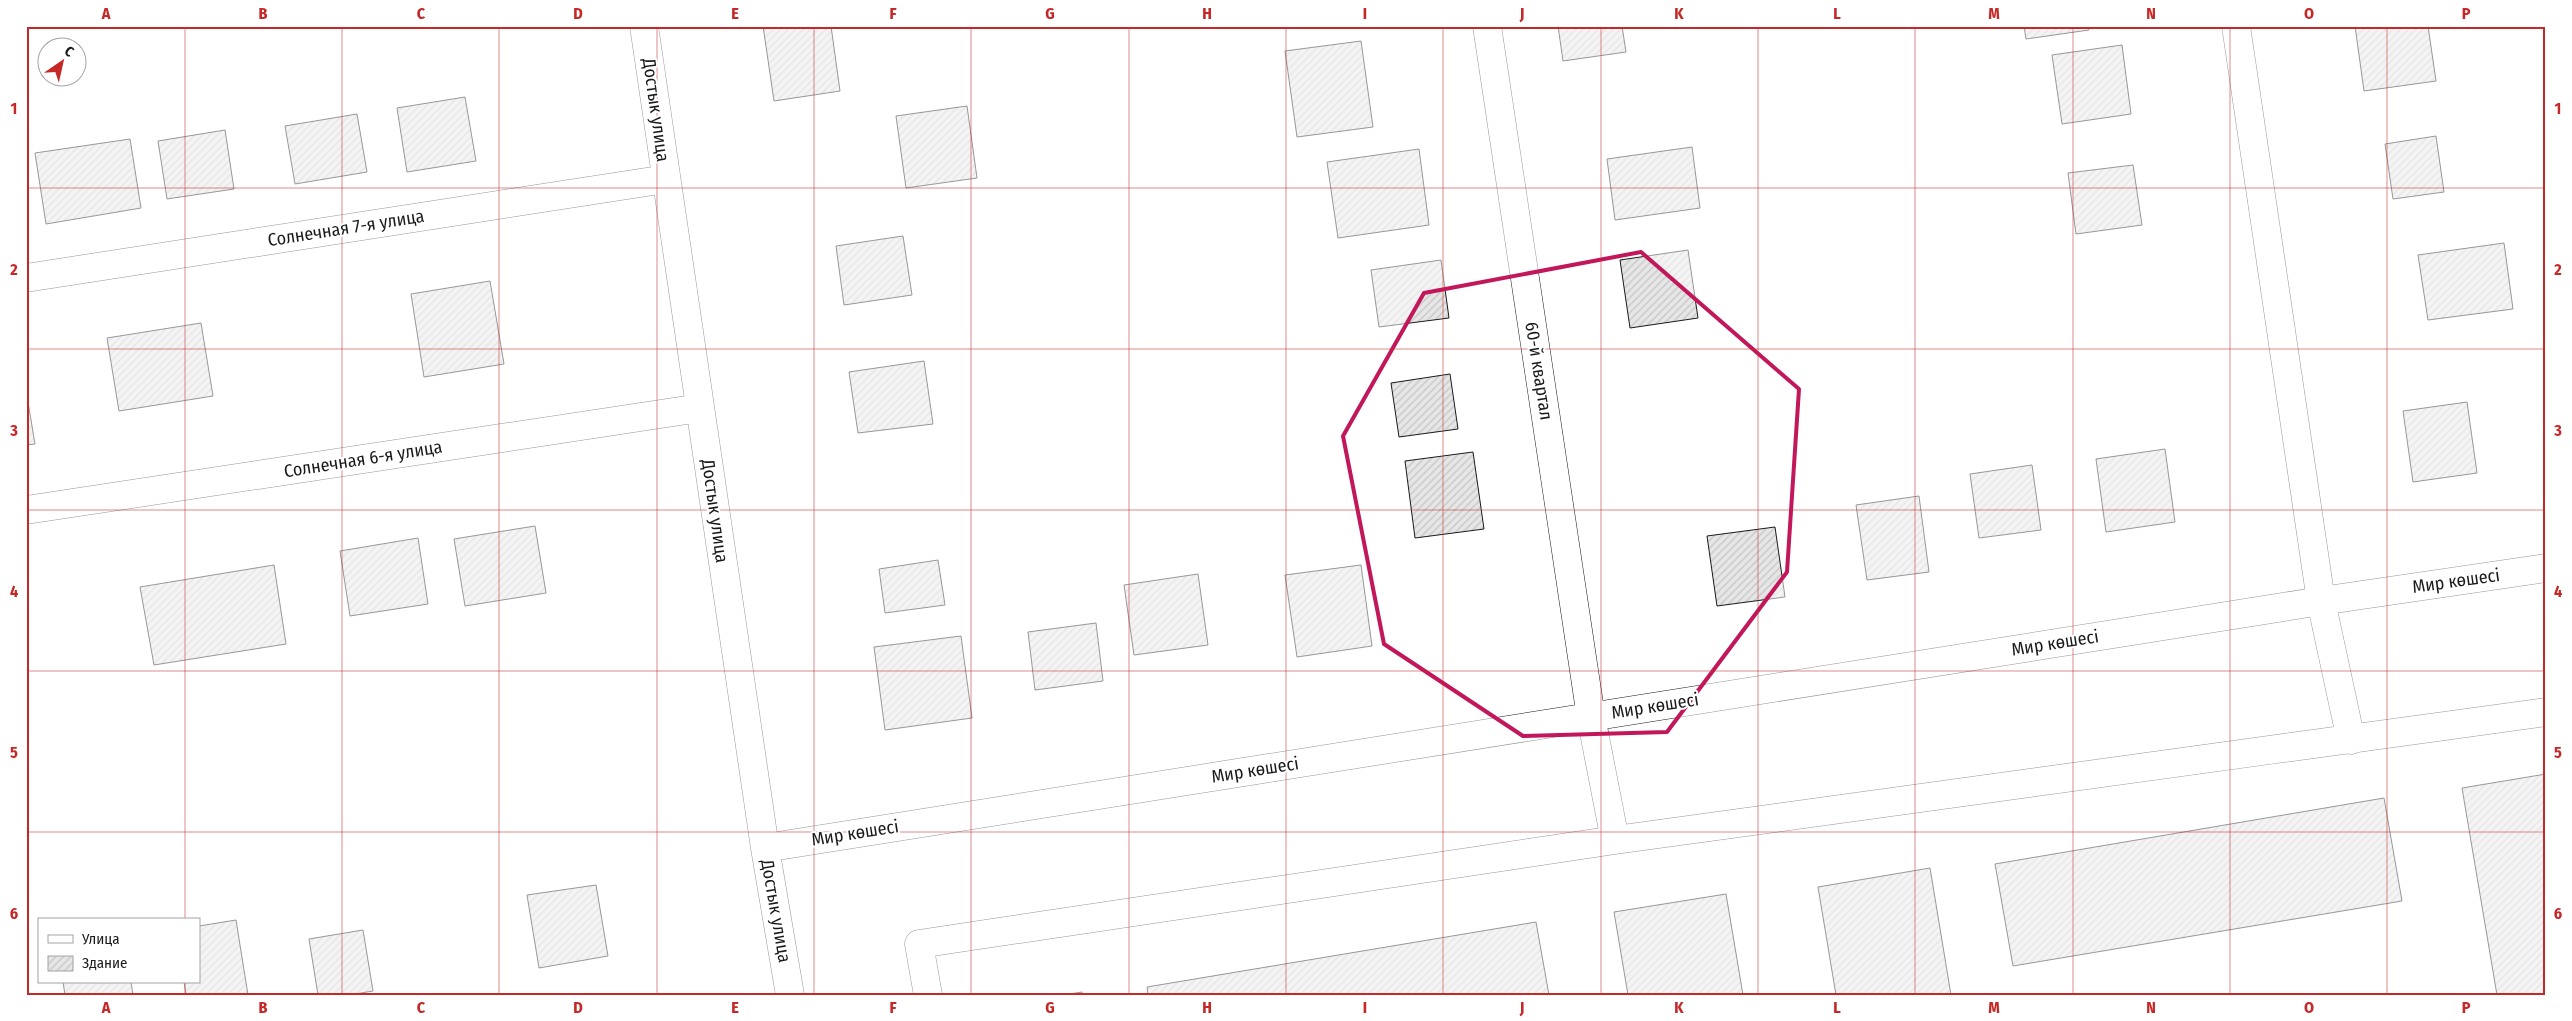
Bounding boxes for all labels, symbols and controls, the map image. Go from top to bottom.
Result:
text: A [101,4,111,23]
text: B [259,4,268,23]
text: C [417,4,426,23]
text: D [573,4,583,23]
text: E [731,4,739,23]
text: F [889,4,897,23]
text: G [1045,4,1055,23]
text: H [1202,4,1212,23]
text: I [1363,4,1367,23]
text: J [1519,4,1524,23]
text: K [1674,4,1684,23]
text: L [1833,4,1841,23]
text: M [1988,4,2000,23]
text: N [2146,4,2156,23]
text: O [2304,4,2314,23]
text: P [2462,4,2471,23]
north arrow [38,38,88,88]
text: С [61,43,77,61]
street label: Достык улица [638,56,674,163]
text: 1 [11,99,17,118]
text: 1 [2555,99,2561,118]
street label: Солнечная 7-я улица [266,205,426,251]
text: 2 [9,260,18,279]
text: 2 [2553,260,2562,279]
street label: 60-й квартал [1520,320,1558,422]
text: 3 [9,421,18,440]
text: 3 [2553,421,2562,440]
street label: Солнечная 6-я улица [282,436,444,482]
street label: Достык улица [697,457,733,564]
street label: Мир көшесі [2411,564,2501,598]
text: 4 [10,582,18,601]
text: 4 [2554,582,2562,601]
street label: Мир көшесі [2010,625,2100,661]
street label: Мир көшесі [1610,688,1700,724]
text: 5 [10,743,18,762]
text: 5 [2554,743,2562,762]
street label: Мир көшесі [1210,752,1300,788]
street label: Мир көшесі [810,815,900,851]
street label: Достык улица [756,857,796,964]
text: 6 [10,904,18,923]
text: 6 [2554,904,2562,923]
legend [38,918,200,984]
text: Улица [81,930,120,948]
text: Здание [82,954,128,972]
text: A [101,998,111,1017]
text: B [259,998,268,1017]
text: C [417,998,426,1017]
text: D [573,998,583,1017]
text: E [731,998,739,1017]
text: F [889,998,897,1017]
text: G [1045,998,1055,1017]
text: H [1202,998,1212,1017]
text: I [1363,998,1367,1017]
text: J [1519,998,1524,1017]
text: K [1674,998,1684,1017]
text: L [1833,998,1841,1017]
text: M [1988,998,2000,1017]
text: N [2146,998,2156,1017]
text: O [2304,998,2314,1017]
text: P [2462,998,2471,1017]

